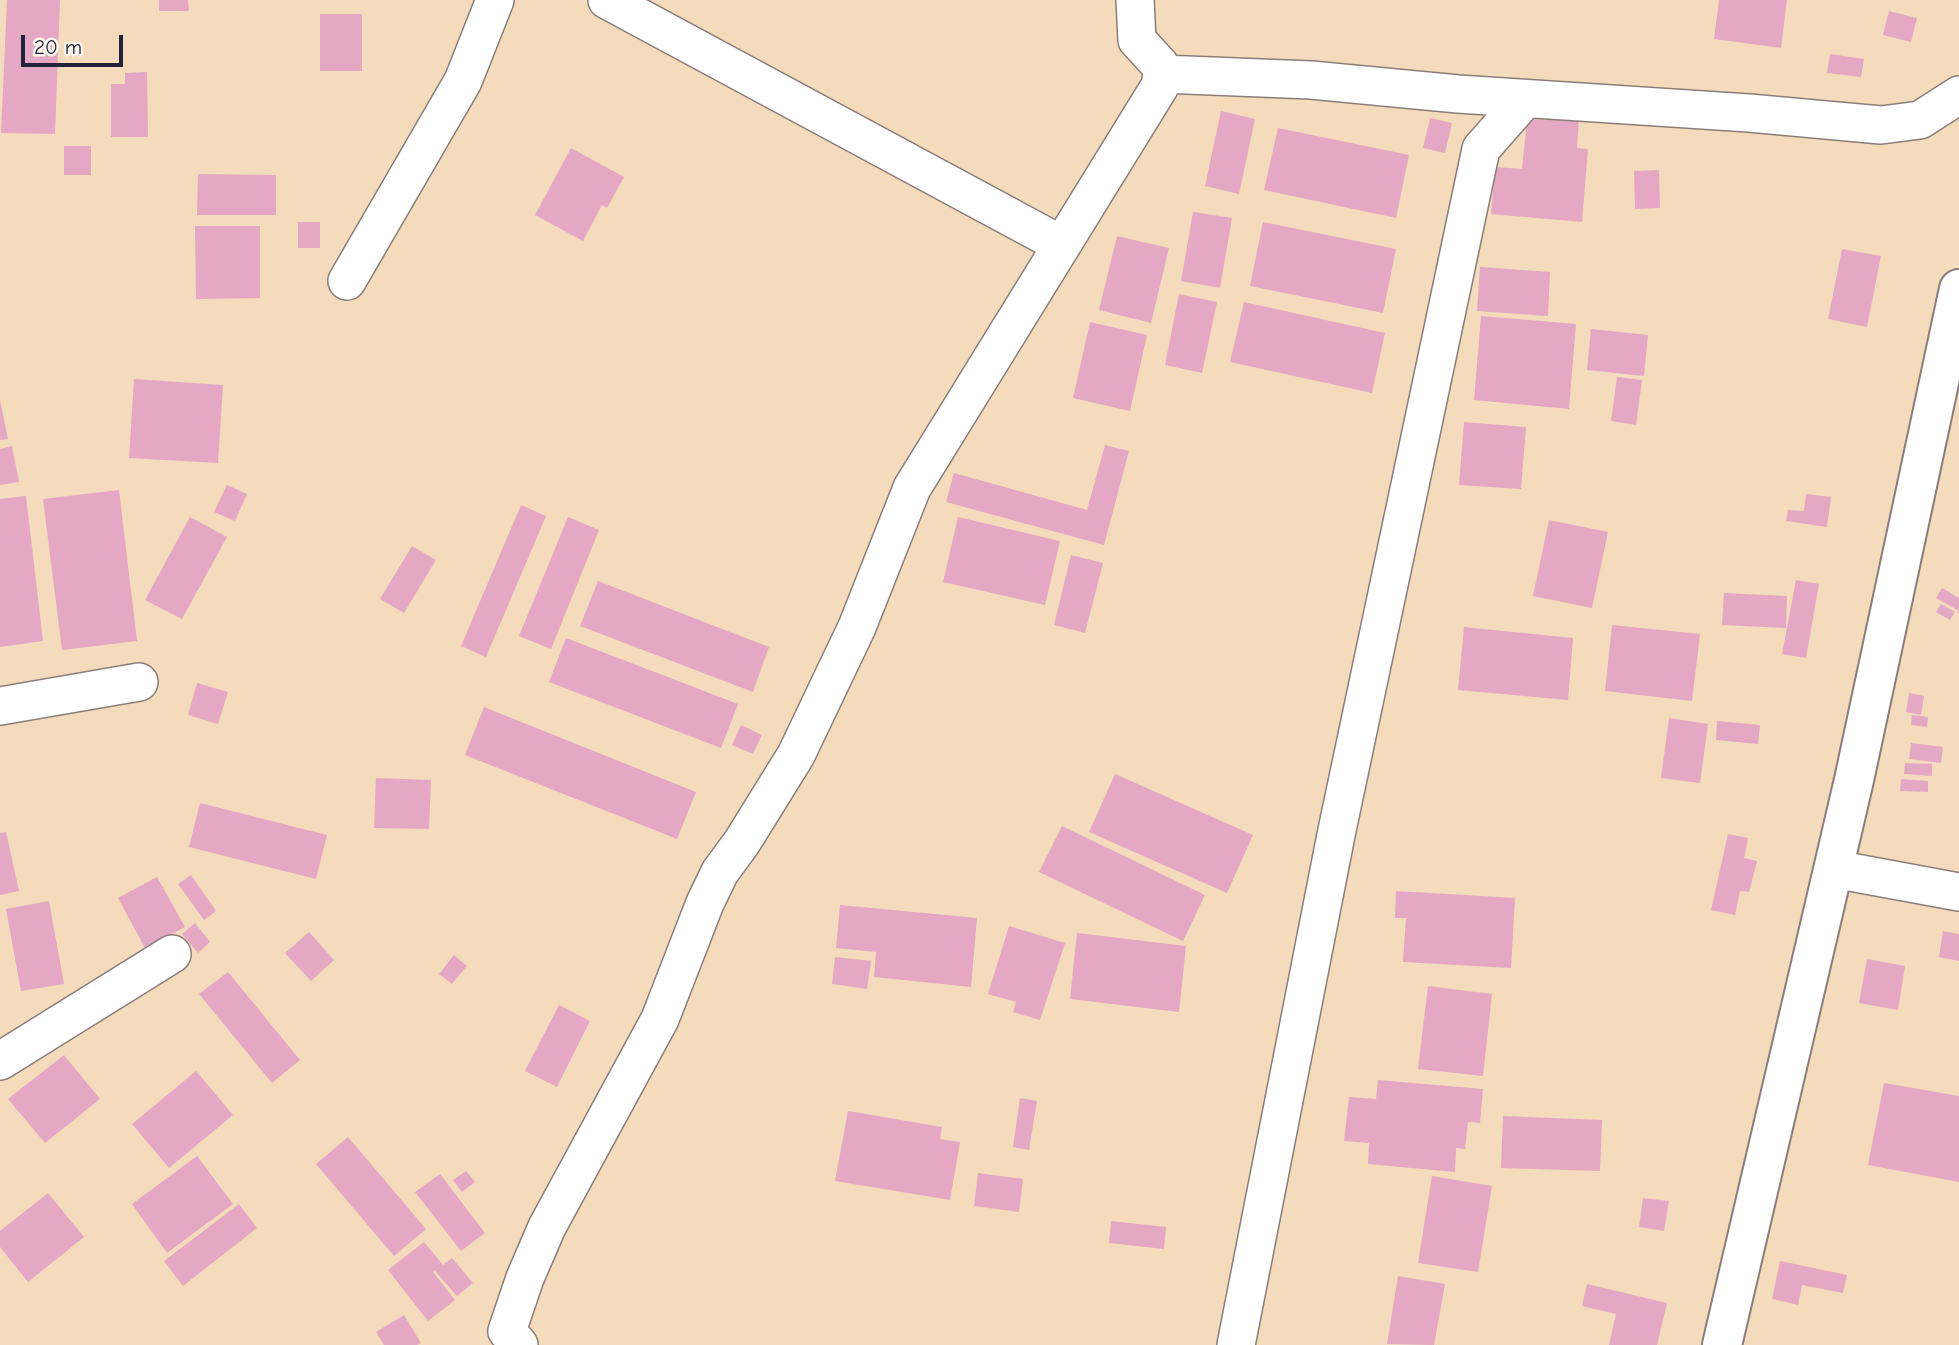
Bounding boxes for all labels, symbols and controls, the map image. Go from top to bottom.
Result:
scale bar [24,21,126,65]
text: 20 m [34,35,82,59]

